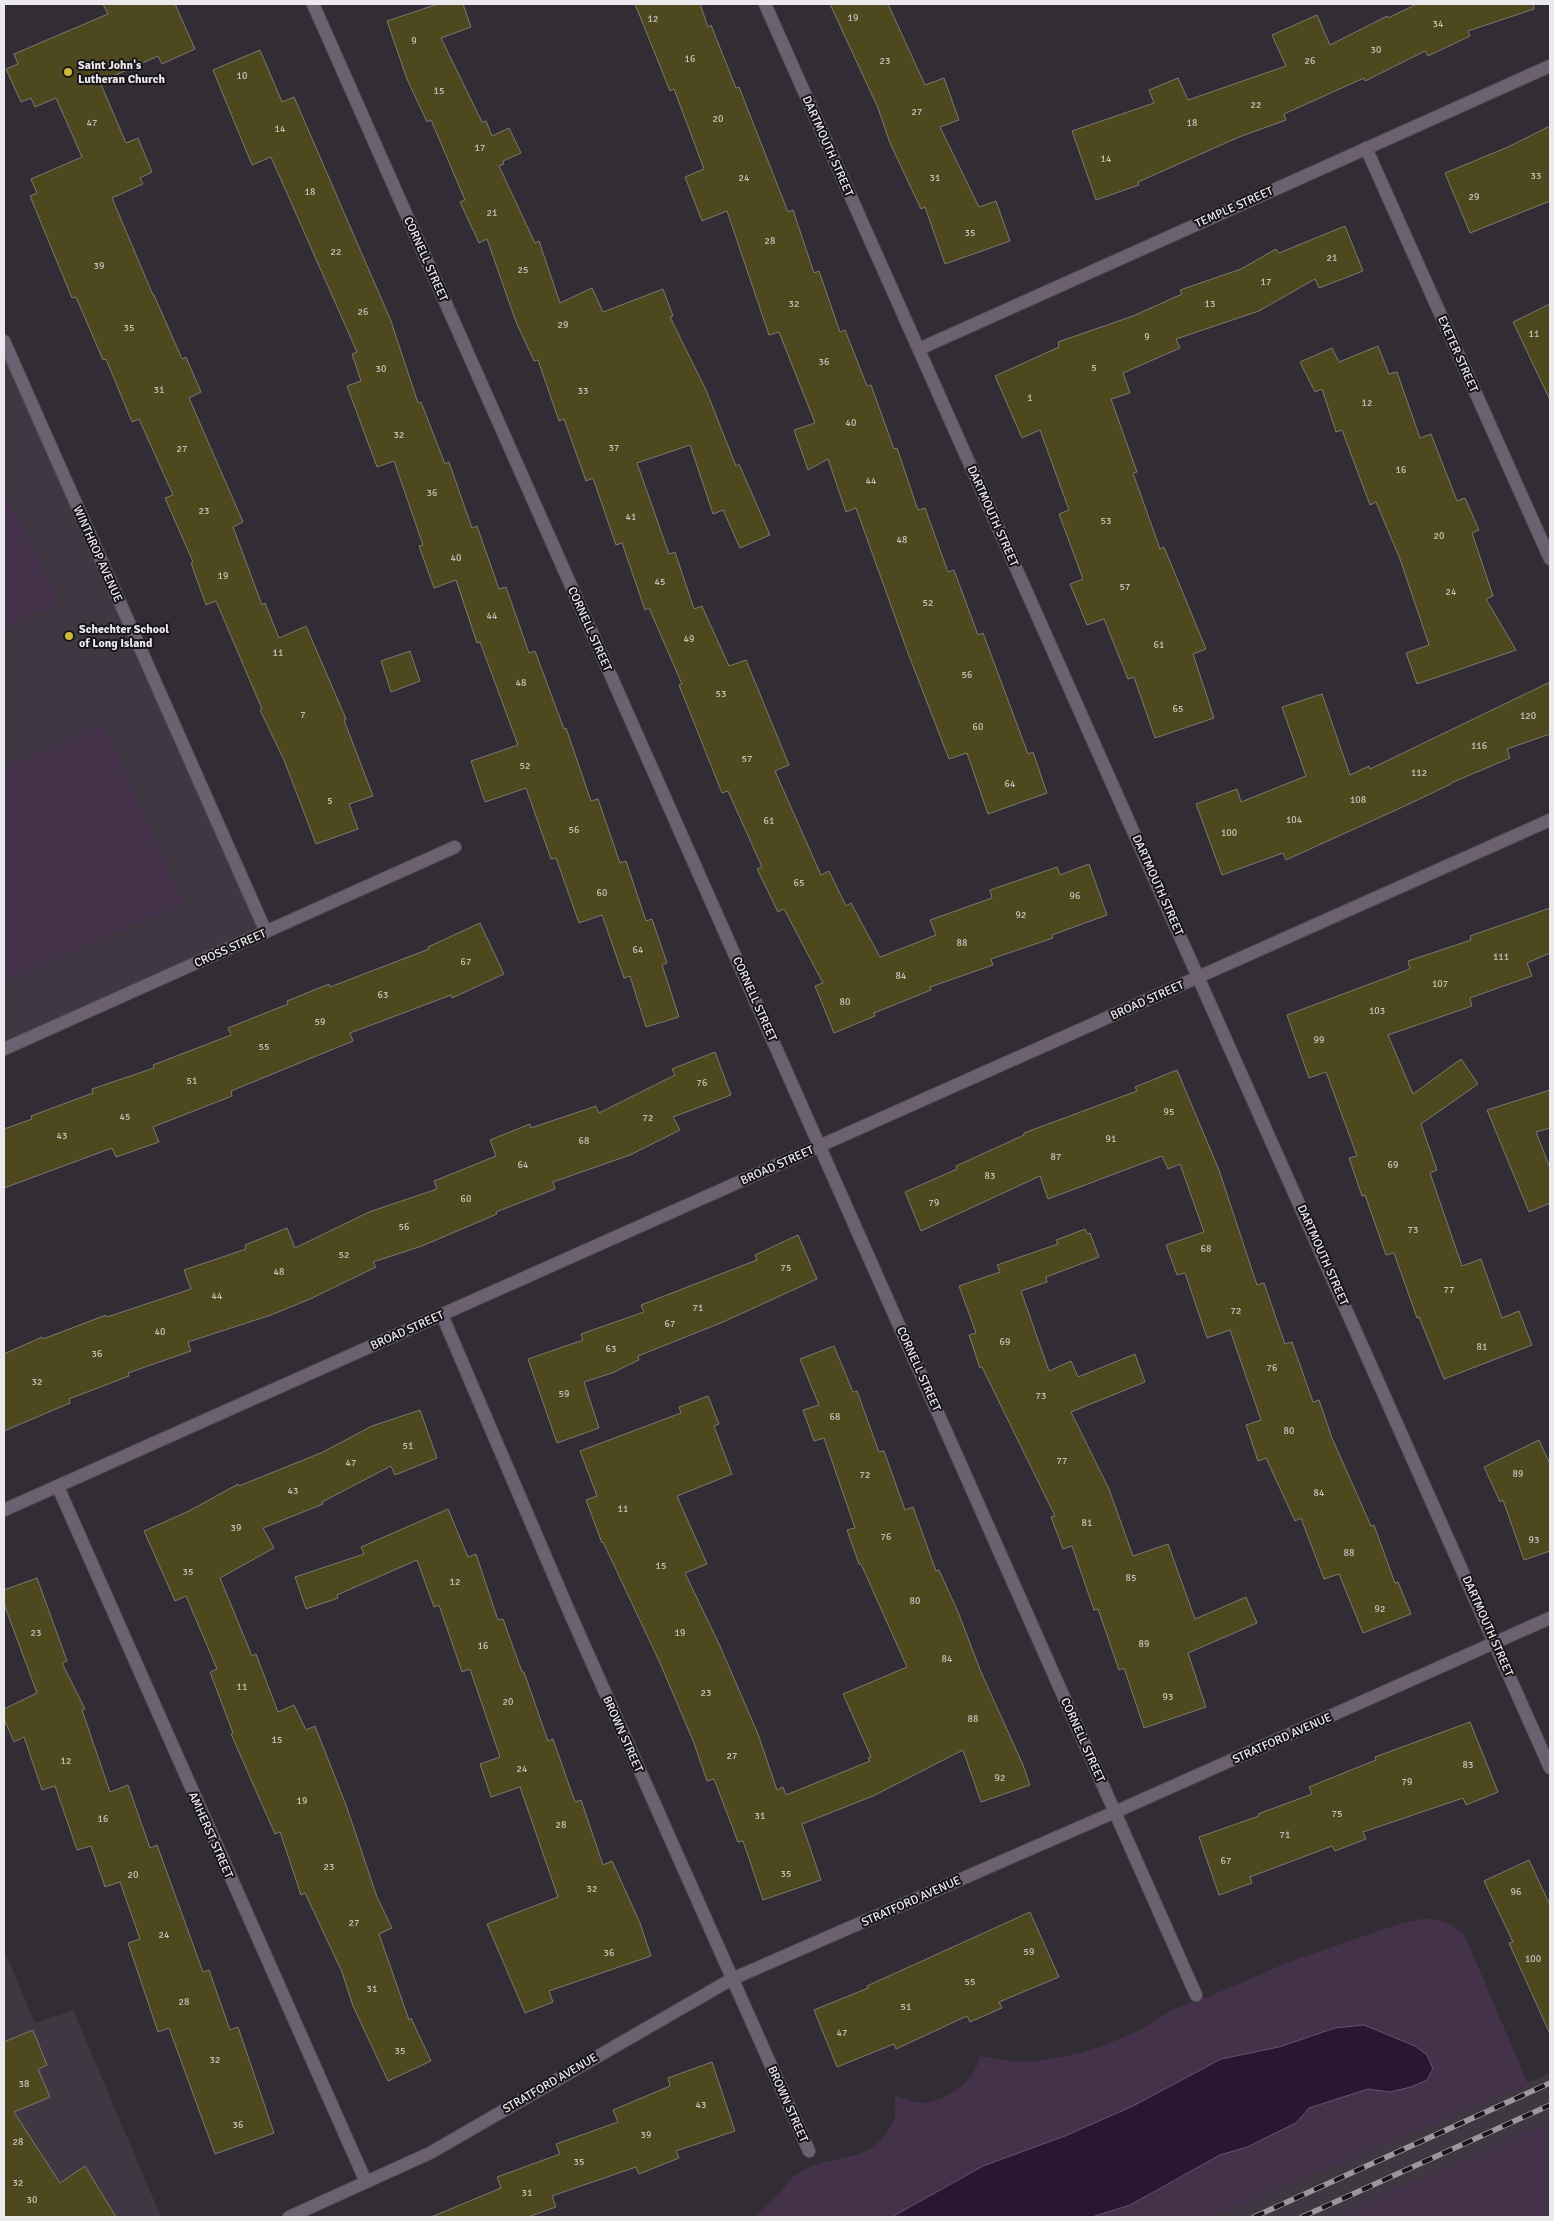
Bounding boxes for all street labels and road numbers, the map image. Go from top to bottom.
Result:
street label: DARTMOUTH STREET [799,93,857,199]
street label: TEMPLE STREET [1193,184,1276,231]
street label: CORNELL STREET [400,215,451,304]
street label: EXETER STREET [1434,314,1481,395]
street label: DARTMOUTH STREET [964,463,1022,569]
street label: WINTHROP AVENUE [70,504,126,605]
street label: CORNELL STREET [564,585,615,674]
street label: DARTMOUTH STREET [1129,832,1187,938]
street label: CROSS STREET [192,926,269,971]
street label: CORNELL STREET [729,955,780,1044]
street label: BROAD STREET [1108,978,1186,1023]
street label: BROAD STREET [738,1143,816,1188]
street label: DARTMOUTH STREET [1294,1202,1352,1308]
street label: BROAD STREET [368,1308,446,1353]
street label: CORNELL STREET [893,1325,944,1414]
street label: DARTMOUTH STREET [1459,1573,1517,1679]
street label: BROWN STREET [599,1694,646,1775]
street label: CORNELL STREET [1057,1696,1108,1785]
street label: STRATFORD AVENUE [1230,1710,1334,1767]
street label: AMHERST STREET [185,1790,236,1881]
street label: STRATFORD AVENUE [859,1873,963,1930]
street label: STRATFORD AVENUE [500,2050,601,2117]
street label: BROWN STREET [764,2064,811,2145]

